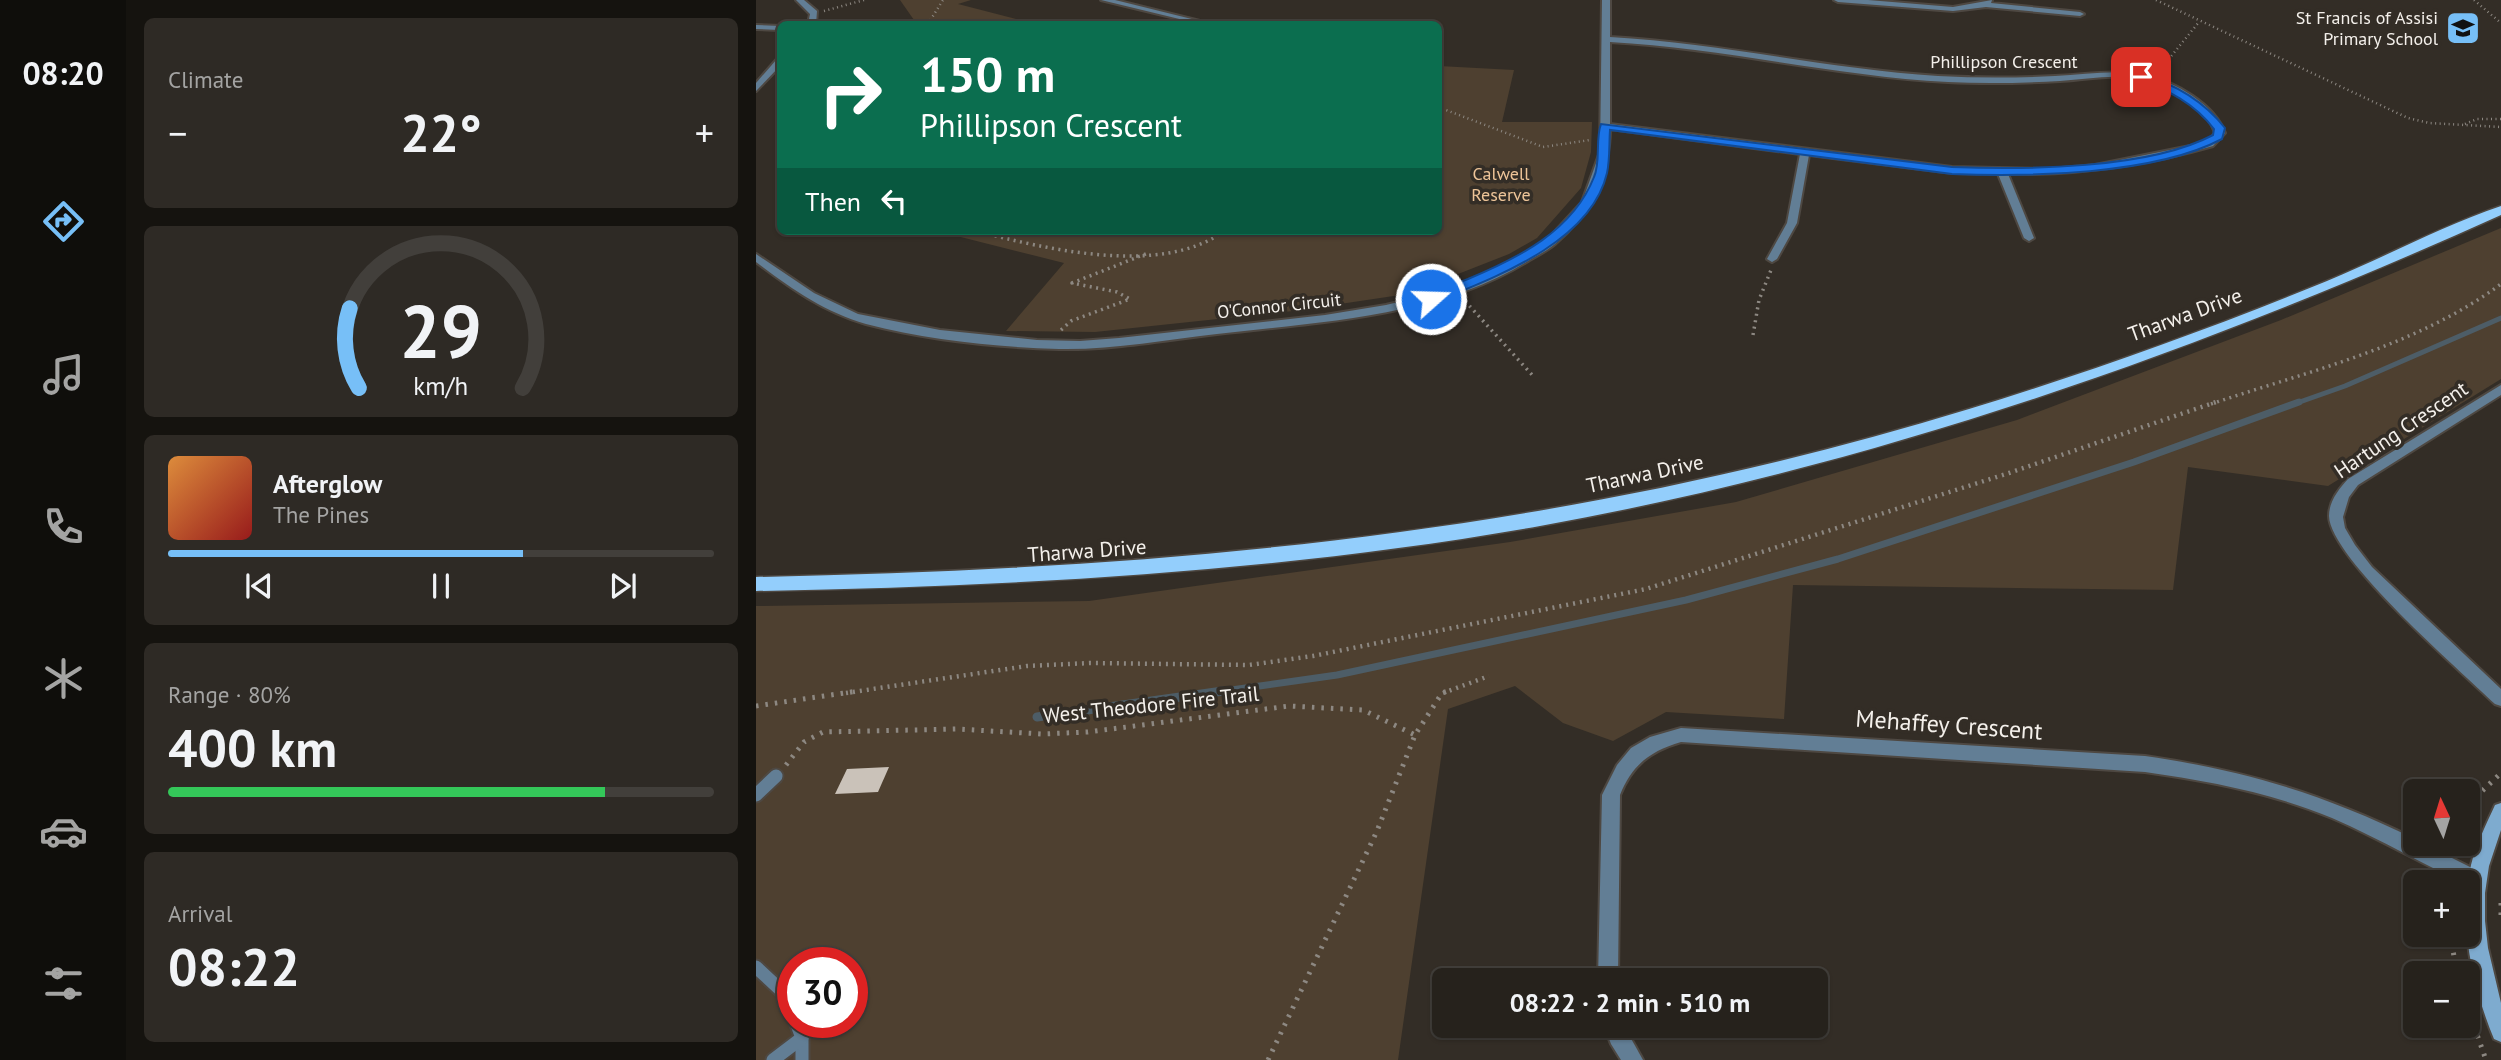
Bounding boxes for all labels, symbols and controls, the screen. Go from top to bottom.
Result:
place label: St Francis of Assisi Primary School [2296,6,2439,50]
school or university icon: St Francis of Assisi Primary School [2444,9,2482,47]
text: 150 m [920,42,1055,106]
pin [2111,47,2171,107]
icon: right [805,49,896,140]
street label: Phillipson Crescent [1930,50,2078,73]
text: 08:20 [22,52,104,94]
icon: arrive [2122,58,2160,96]
text: Climate [168,65,243,94]
text: 22° [400,99,482,166]
text: Phillipson Crescent [920,104,1182,146]
text: − [168,108,187,157]
text: + [695,108,714,157]
park label: Calwell Reserve [1471,162,1531,206]
icon: left [875,182,913,220]
text: Then [805,185,861,218]
icon: directions [39,197,88,246]
position arrow [1394,262,1468,336]
street label: Tharwa Drive [2124,281,2245,348]
text: 29 [400,284,482,378]
street label: O'Connor Circuit [1216,288,1342,323]
icon: music [39,350,88,399]
text: km/h [414,369,468,401]
street label: Hartung Crescent [2329,375,2473,484]
street label: Tharwa Drive [1584,448,1706,499]
text: Afterglow [273,467,382,500]
text: The Pines [273,500,369,529]
icon: phone [39,502,88,551]
street label: Tharwa Drive [1027,533,1147,568]
icon: previous [240,567,278,605]
icon: pause [422,567,460,605]
icon: next [604,567,642,605]
icon: climate [39,654,88,703]
text: Range · 80% [168,680,291,709]
street label: West Theodore Fire Trail [1042,680,1260,729]
street label: Mehaffey Crescent [1855,703,2043,746]
text: 400 km [168,714,337,781]
north arrow [2403,779,2480,856]
map controls [2403,779,2480,1038]
icon: car [39,807,88,856]
button: + [2403,870,2480,947]
text: Arrival [168,899,232,928]
text: 08:22 [168,933,300,1000]
speed limit sign: 30 [777,947,868,1038]
icon: filters [39,959,88,1008]
button: − [2403,961,2480,1038]
text: 08:22 · 2 min · 510 m [1510,986,1750,1019]

